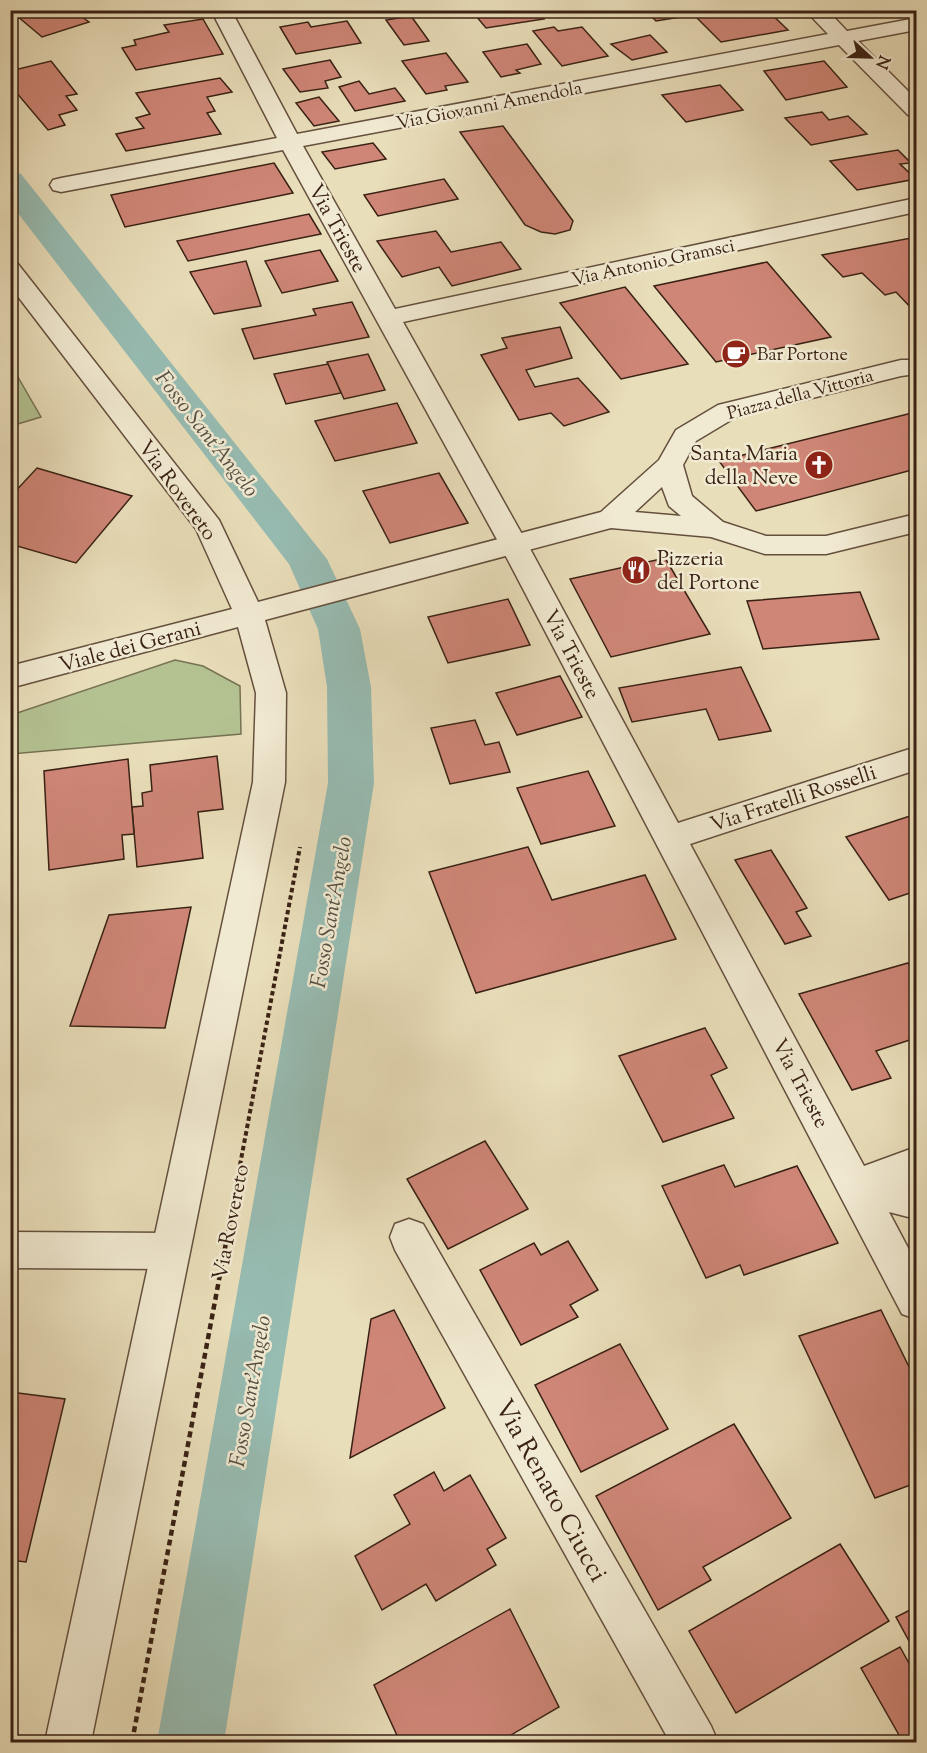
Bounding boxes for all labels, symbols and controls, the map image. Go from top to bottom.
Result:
north arrow [840,27,900,87]
text: N [868,51,895,72]
street label: Via Giovanni Amendola [394,76,585,138]
street label: Via Trieste [300,179,373,279]
street label: Via Antonio Gramsci [569,234,737,294]
cafe icon: Bar Portone [720,338,752,370]
place label: Bar Portone [757,343,848,369]
street label: Piazza della Vittoria [725,364,876,428]
water label: Fosso Sant'Angelo [146,365,266,505]
street label: Via Rovereto [130,435,223,548]
place label: Santa Maria della Neve [690,440,798,494]
church icon: Santa Maria della Neve [803,449,835,481]
place label: Pizzeria del Portone [657,545,760,599]
restaurant icon: Pizzeria del Portone [620,554,652,586]
street label: Via Trieste [534,605,606,705]
street label: Viale dei Gerani [56,615,205,681]
street label: Via Fratelli Rosselli [707,759,881,841]
water label: Fosso Sant'Angelo [304,834,362,991]
street label: Via Trieste [763,1034,835,1134]
street label: Via Rovereto [206,1162,258,1283]
water label: Fosso Sant'Angelo [223,1313,281,1470]
street label: Via Renato Ciucci [484,1393,615,1589]

